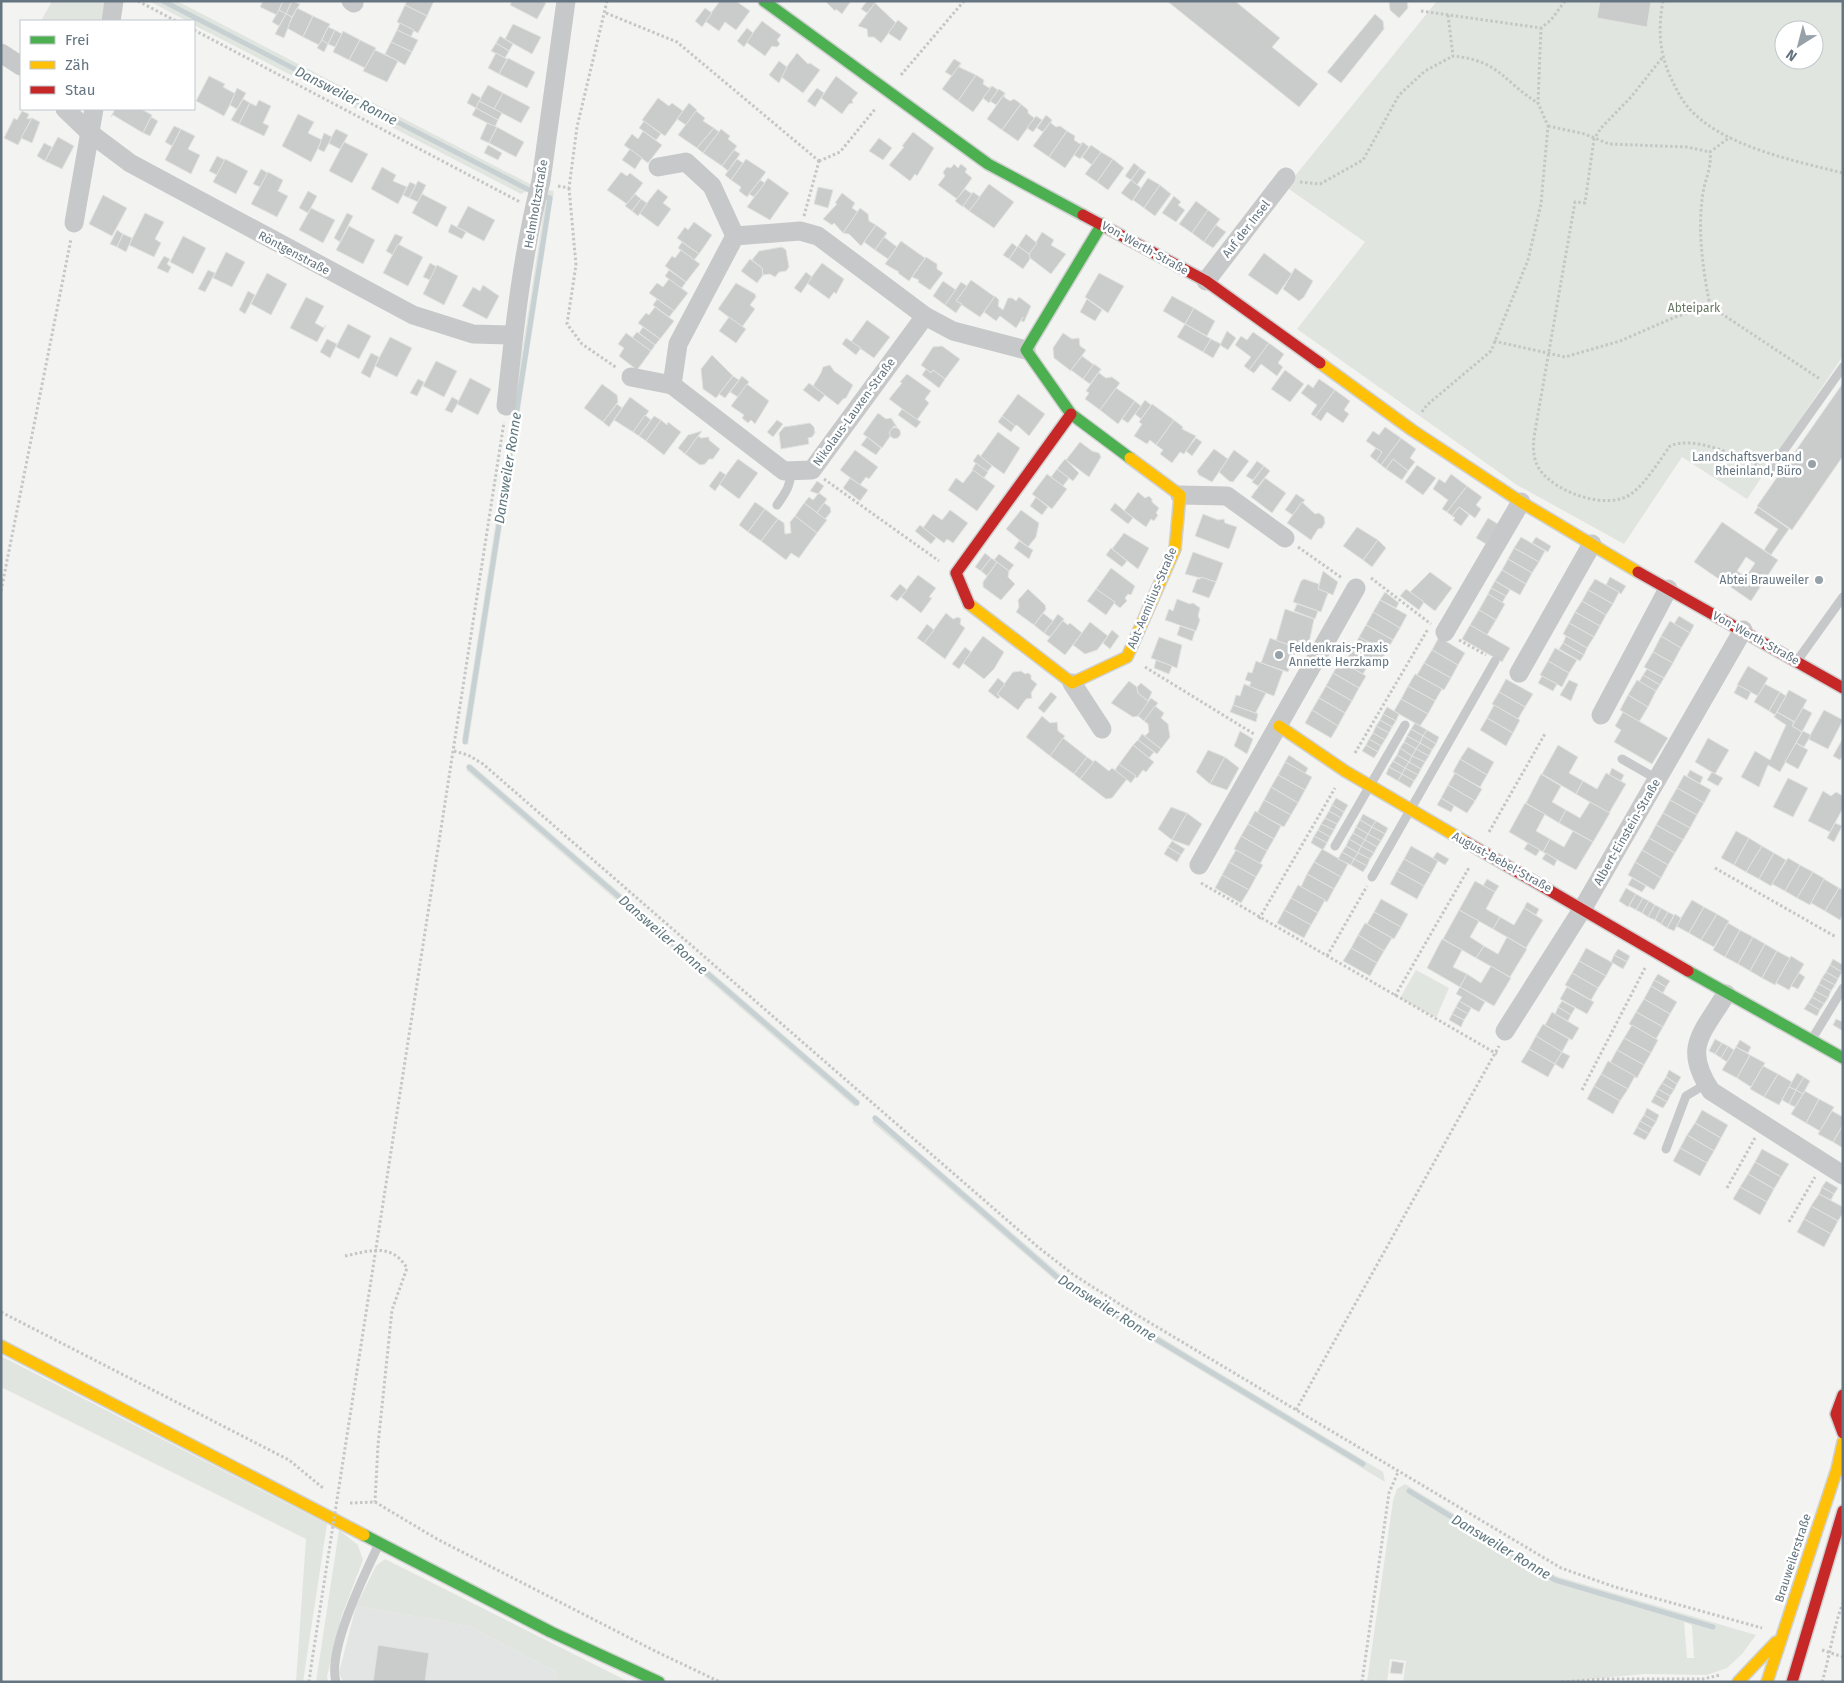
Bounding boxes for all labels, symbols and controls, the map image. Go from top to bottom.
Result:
legend [20,20,195,110]
north arrow [1774,20,1824,70]
text: Frei [65,31,90,49]
text: N [1783,46,1800,65]
text: Zäh [65,56,90,74]
water label: Dansweiler Ronne [292,63,400,129]
text: Stau [65,81,95,99]
street label: Helmholtzstraße [521,159,551,249]
street label: Auf der Insel [1219,197,1273,260]
street label: Von-Werth-Straße [1099,218,1191,278]
street label: Röntgenstraße [256,228,332,278]
park label: Abteipark [1668,301,1721,315]
street label: Nikolaus-Lauxen-Straße [810,355,898,469]
water label: Dansweiler Ronne [491,411,525,525]
place label: Landschaftsverband Rheinland, Büro [1692,450,1802,478]
marker: Landschaftsverband Rheinland, Büro [1806,458,1818,470]
street label: Abt-Aemilius-Straße [1124,545,1180,651]
place label: Abtei Brauweiler [1720,573,1809,587]
marker: Abtei Brauweiler [1813,574,1825,586]
street label: Von-Werth-Straße [1710,608,1802,668]
place label: Feldenkrais-Praxis Annette Herzkamp [1289,641,1389,669]
marker: Feldenkrais-Praxis Annette Herzkamp [1273,649,1285,661]
street label: Albert-Einstein-Straße [1591,776,1663,888]
street label: August-Bebel-Straße [1450,829,1554,895]
water label: Dansweiler Ronne [615,892,711,978]
water label: Dansweiler Ronne [1055,1271,1159,1345]
water label: Dansweiler Ronne [1448,1511,1554,1583]
street label: Brauweilerstraße [1772,1512,1814,1604]

